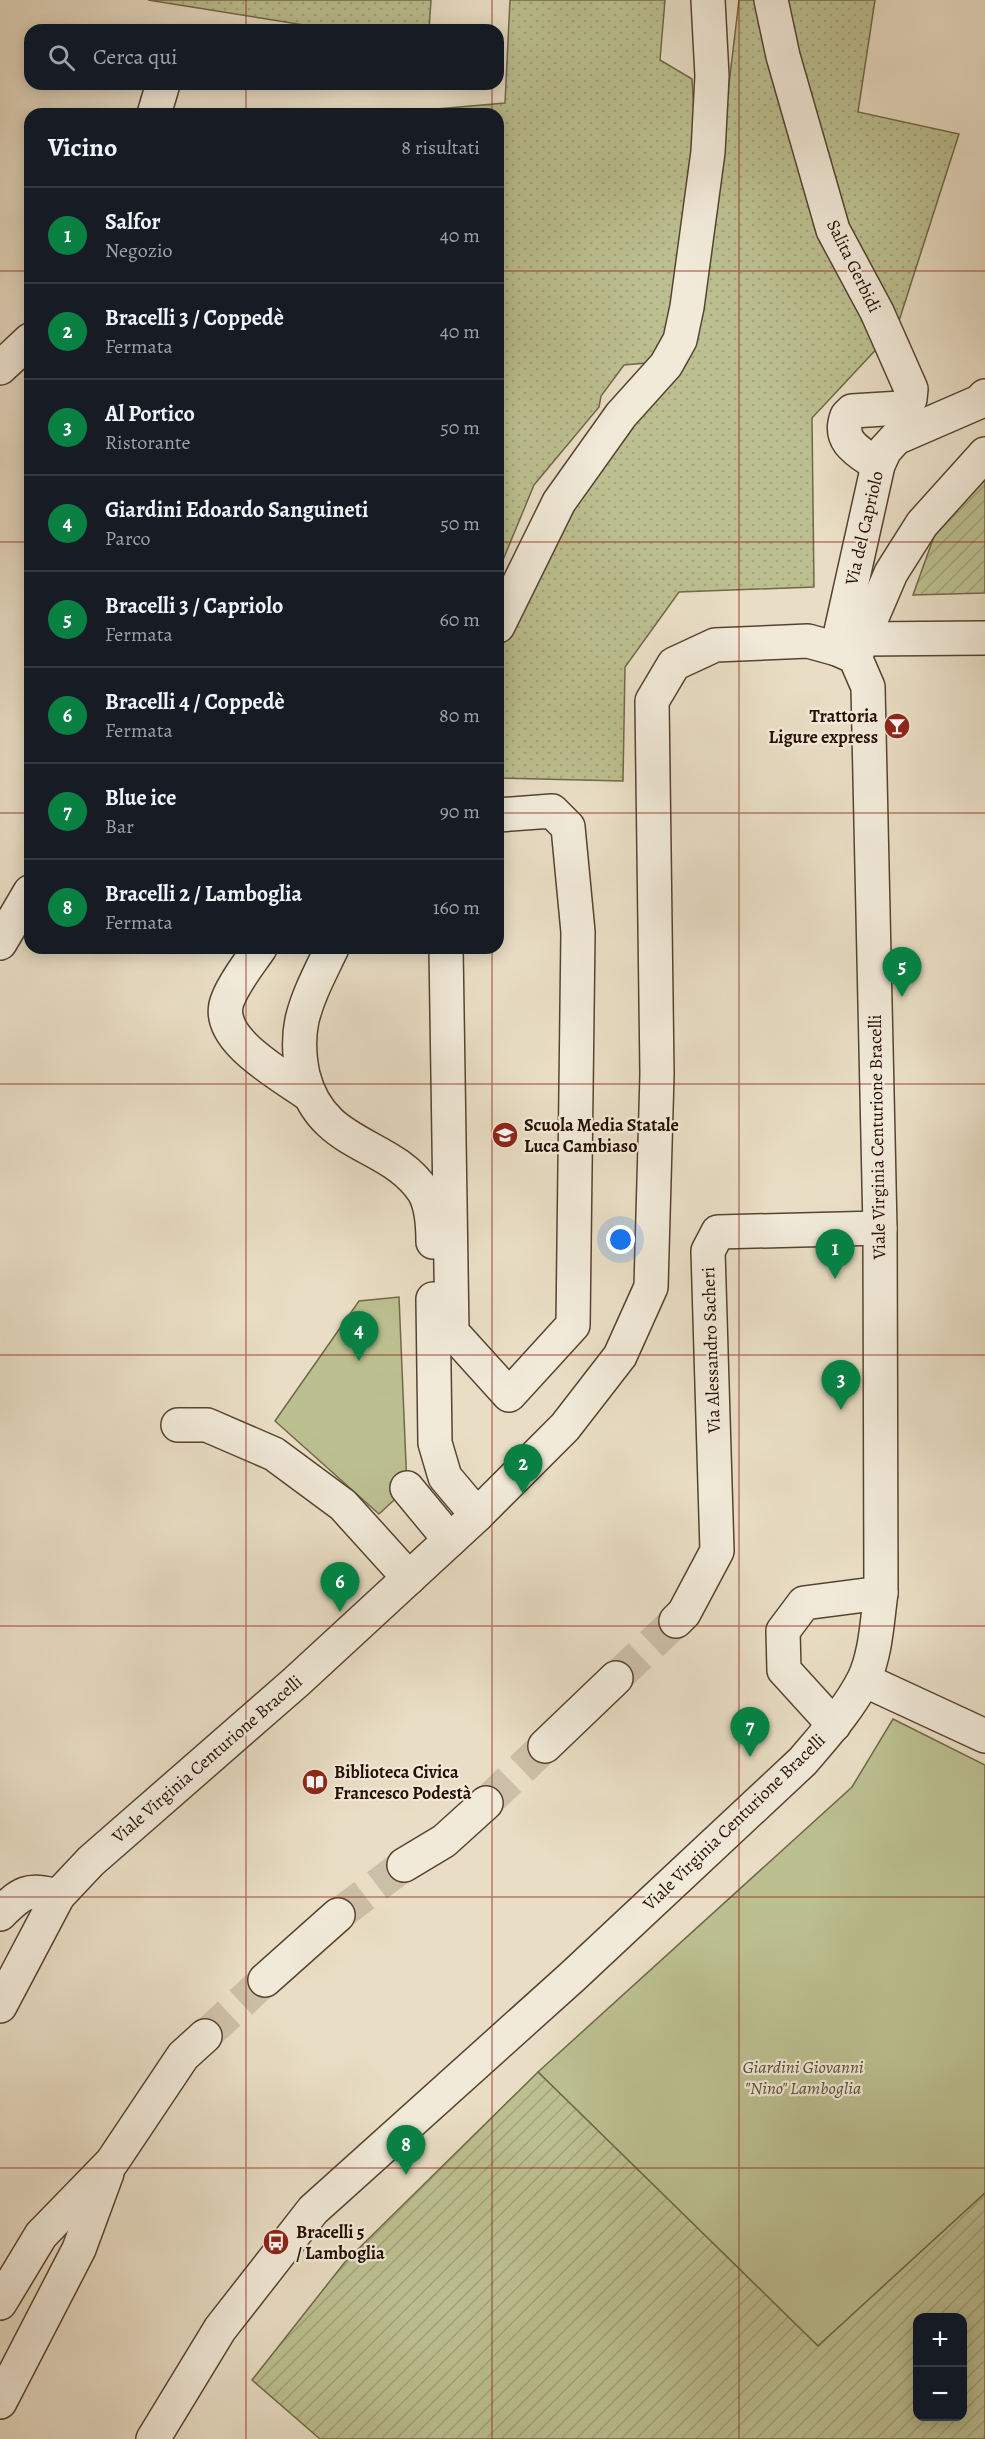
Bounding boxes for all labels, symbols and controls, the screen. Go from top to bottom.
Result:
search box [24,24,504,90]
icon: search [45,41,78,74]
text: Cerca qui [93,42,178,72]
text: Vicino [48,130,117,165]
text: 8 risultati [401,134,480,161]
text: Salfor [105,207,161,237]
street label: Salita Gerbidi [821,216,887,316]
text: 1 [64,222,71,249]
text: 40 m [440,222,480,249]
text: Negozio [105,237,173,264]
text: Bracelli 3 / Coppedè [105,303,284,333]
text: 2 [63,318,72,345]
text: 40 m [440,318,480,345]
text: Fermata [105,333,173,360]
text: Al Portico [105,399,195,429]
text: 3 [63,414,72,441]
text: 50 m [440,414,480,441]
text: Ristorante [105,429,191,456]
street label: Via del Capriolo [839,469,889,588]
text: Giardini Edoardo Sanguineti [105,495,368,525]
text: 4 [63,510,72,537]
text: 50 m [440,510,480,537]
text: Parco [105,525,151,552]
text: Bracelli 3 / Capriolo [105,591,283,621]
text: 5 [63,606,72,633]
text: 60 m [440,606,480,633]
text: Fermata [105,621,173,648]
text: Bracelli 4 / Coppedè [105,687,285,717]
text: 6 [63,702,72,729]
text: 80 m [439,702,480,729]
place label: Trattoria Ligure express [769,704,878,749]
bar icon: Trattoria Ligure express [882,711,912,741]
text: Fermata [105,717,173,744]
text: Blue ice [105,783,176,813]
text: 7 [63,798,72,825]
text: 90 m [440,798,480,825]
text: Bar [105,813,134,840]
text: Bracelli 2 / Lamboglia [105,879,302,909]
text: 8 [63,894,72,921]
text: 160 m [433,894,480,921]
text: Fermata [105,909,173,936]
pin: 5 [882,948,922,997]
street label: Viale Virginia Centurione Bracelli [863,1014,891,1261]
place label: Scuola Media Statale Luca Cambiaso [524,1113,679,1158]
school or university icon: Scuola Media Statale Luca Cambiaso [490,1120,520,1150]
your location [606,1225,635,1254]
pin: 1 [816,1230,854,1279]
street label: Via Alessandro Sacheri [696,1266,726,1435]
pin: 4 [340,1312,378,1361]
pin: 3 [822,1360,860,1410]
pin: 2 [504,1444,542,1494]
pin: 6 [320,1562,360,1612]
street label: Viale Virginia Centurione Bracelli [106,1670,307,1849]
pin: 7 [730,1708,770,1757]
street label: Viale Virginia Centurione Bracelli [637,1728,830,1916]
place label: Biblioteca Civica Francesco Podestà [334,1760,472,1805]
library icon: Biblioteca Civica Francesco Podestà [300,1767,330,1797]
park label: Giardini Giovanni "Nino" Lamboglia [742,2055,864,2100]
pin: 8 [386,2126,426,2175]
place label: Bracelli 5 / Lamboglia [296,2220,385,2265]
bus stop icon: Bracelli 5 / Lamboglia [261,2227,291,2257]
map controls [913,2313,967,2421]
button: + [913,2313,967,2367]
button: − [913,2367,967,2421]

